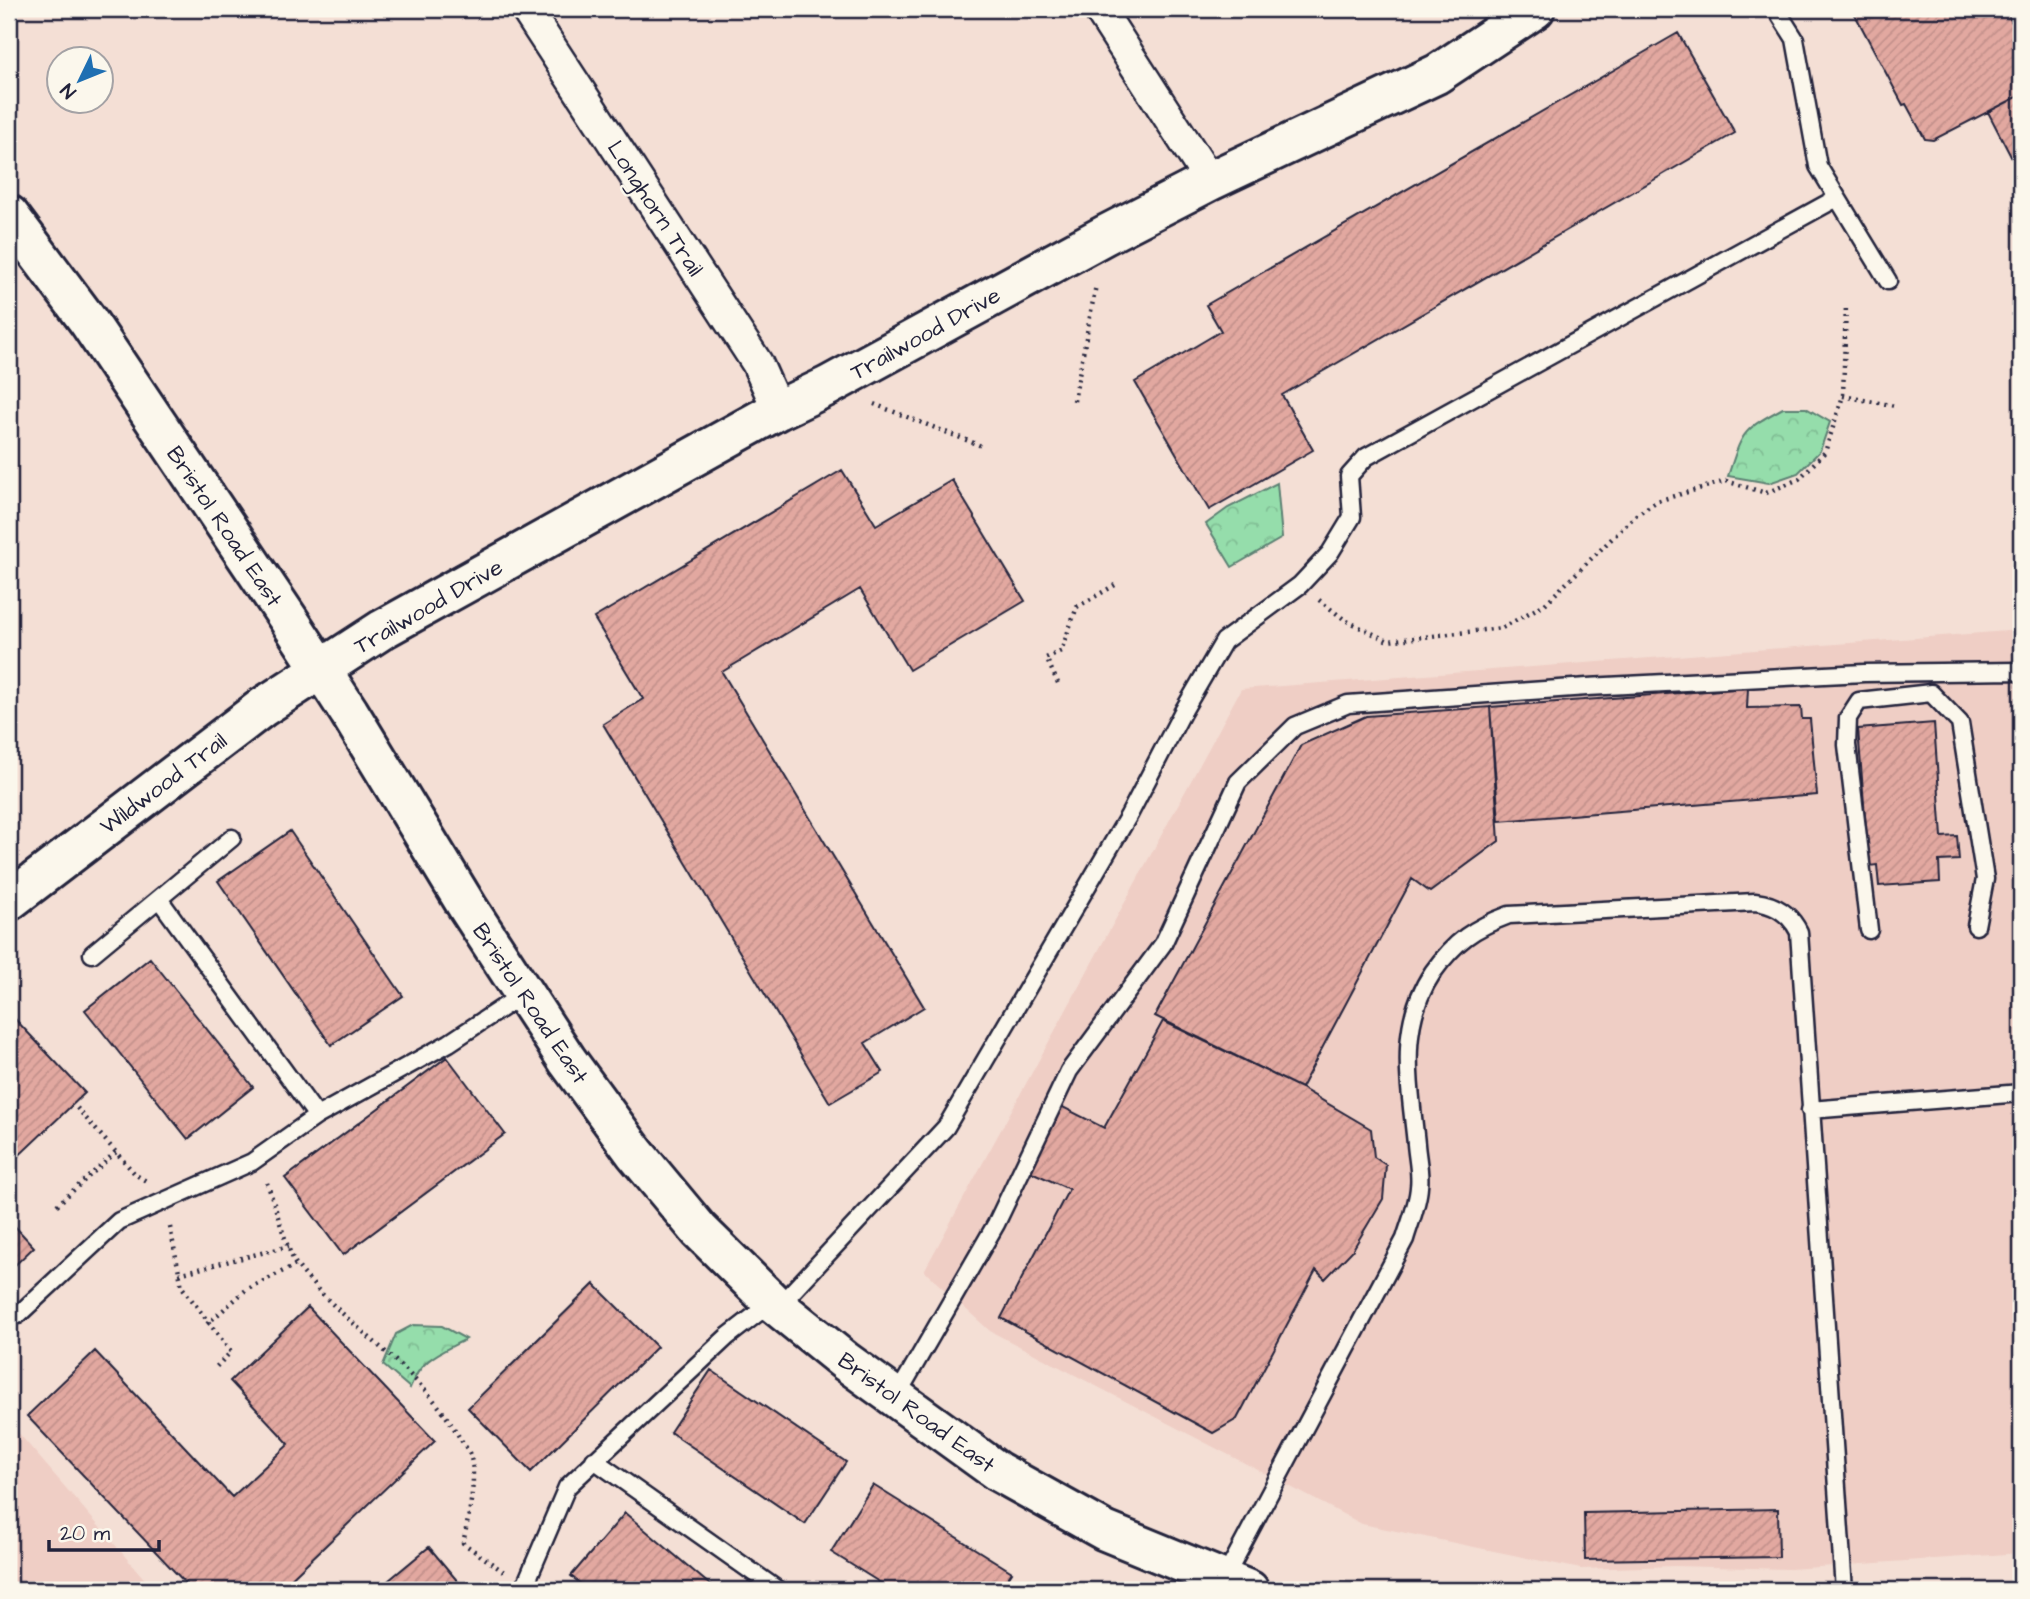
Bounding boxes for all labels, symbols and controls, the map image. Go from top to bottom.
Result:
north arrow [46,46,116,116]
text: N [55,77,83,104]
street label: Longhorn Trail [598,135,711,283]
street label: Trailwood Drive [845,279,1006,388]
street label: Bristol Road East [159,440,290,614]
street label: Trailwood Drive [348,551,509,662]
street label: Wildwood Trail [93,725,234,842]
street label: Bristol Road East [465,917,596,1091]
street label: Bristol Road East [831,1345,1002,1481]
scale bar [49,1508,159,1552]
text: 20 m [60,1519,111,1548]

